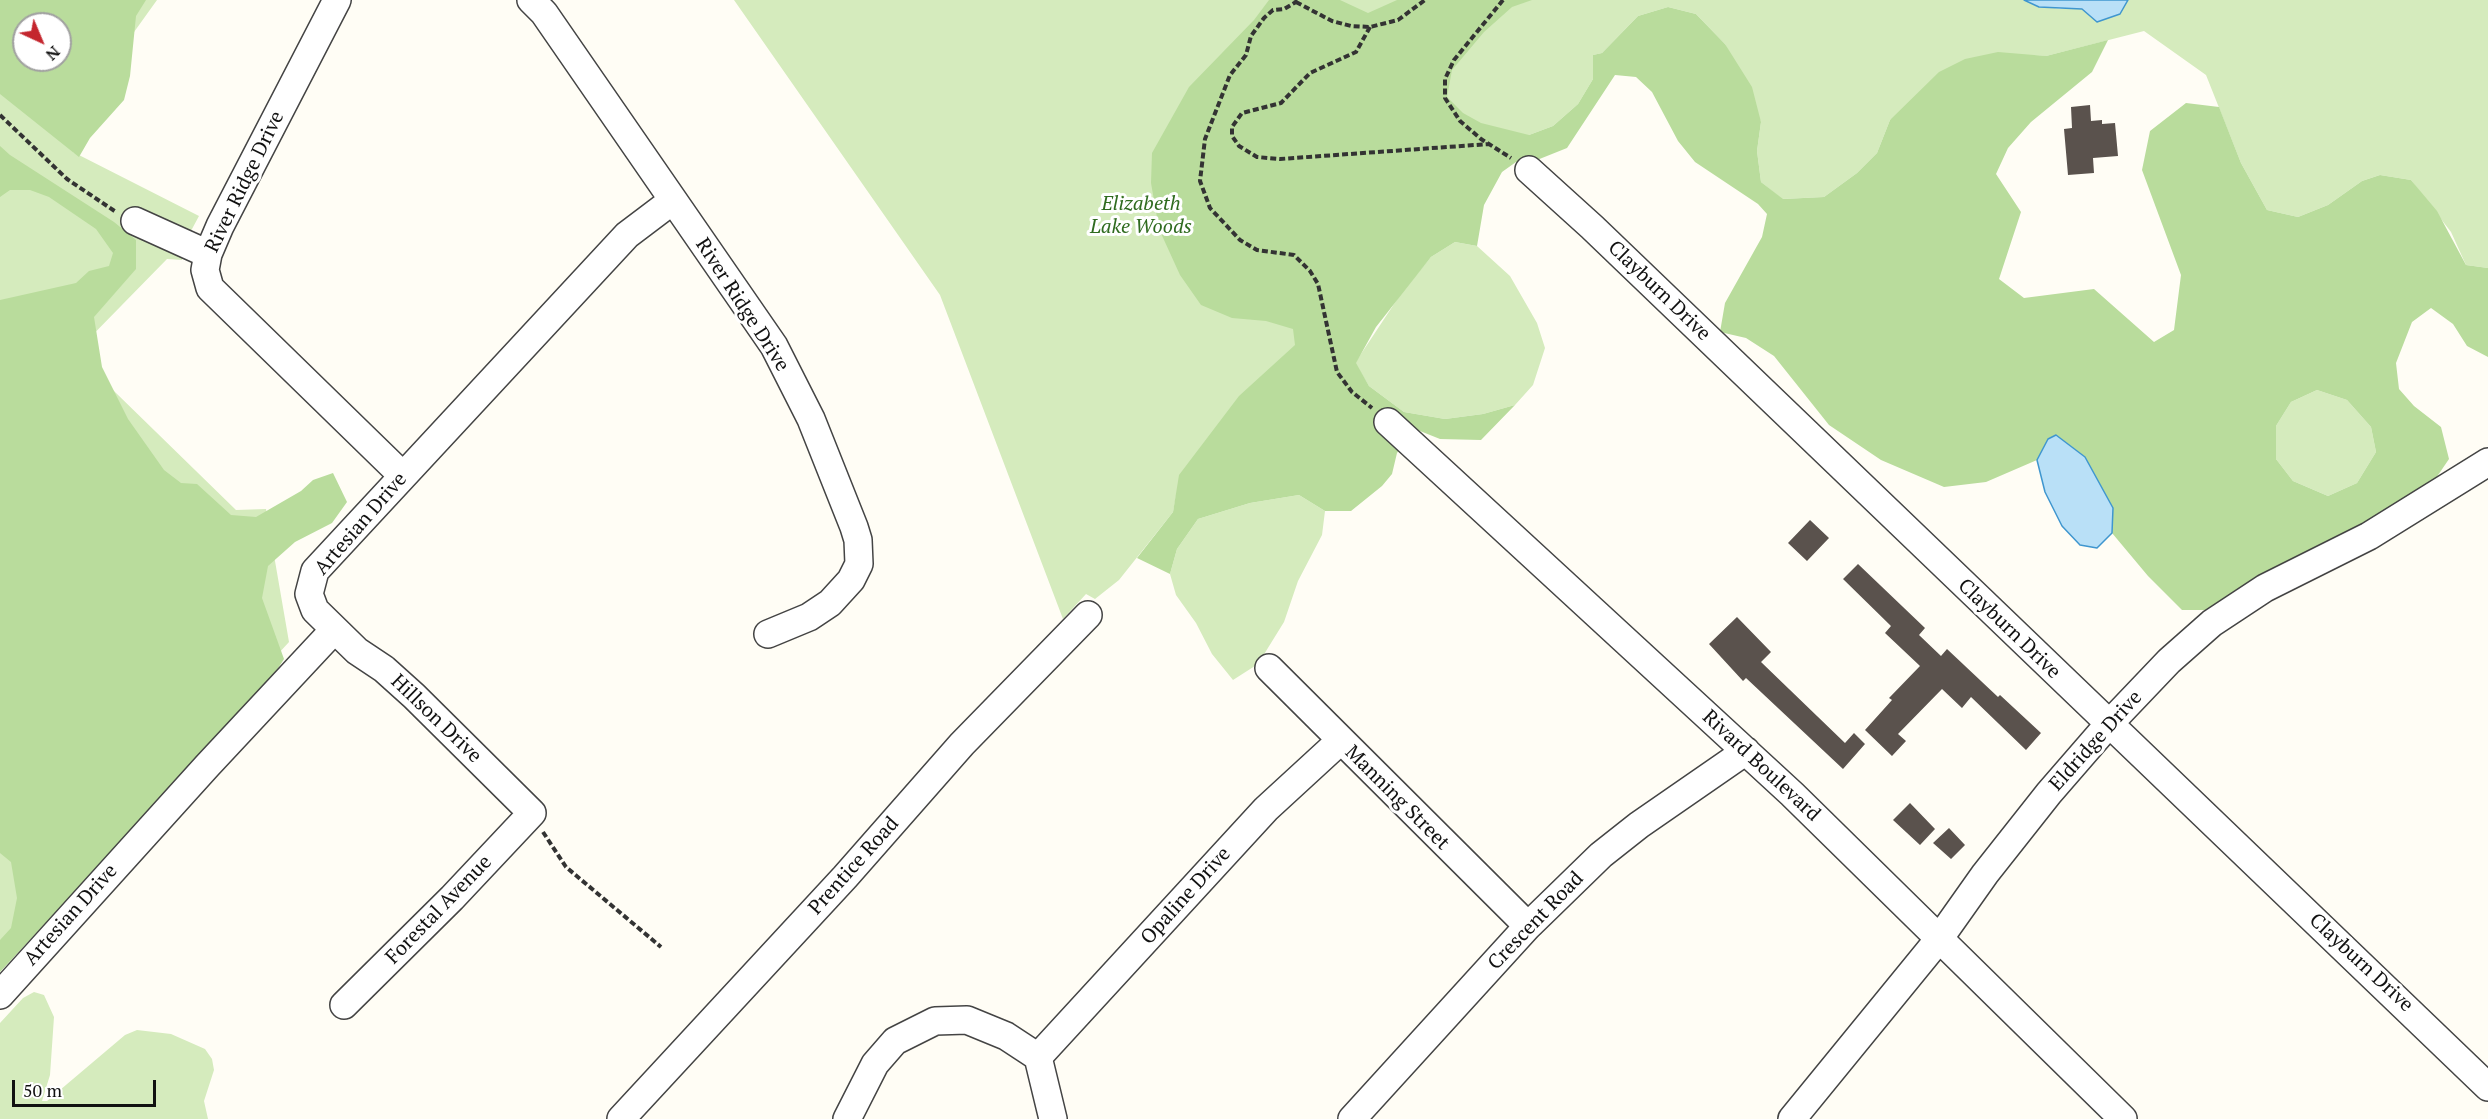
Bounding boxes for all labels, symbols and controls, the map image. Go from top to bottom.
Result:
north arrow [12,12,72,72]
text: N [41,41,65,66]
street label: River Ridge Drive [200,107,290,257]
park label: Elizabeth Lake Woods [1090,192,1192,239]
street label: River Ridge Drive [690,234,794,376]
street label: Clayburn Drive [1603,236,1715,346]
street label: Artesian Drive [310,468,412,580]
street label: Clayburn Drive [1953,574,2065,684]
street label: Hillson Drive [386,670,486,768]
street label: Eldridge Drive [2045,686,2147,796]
street label: Rivard Boulevard [1697,705,1825,827]
street label: Manning Street [1340,741,1454,855]
street label: Prentice Road [804,812,904,920]
street label: Opaline Drive [1136,842,1236,950]
street label: Forestal Avenue [381,851,497,969]
street label: Artesian Drive [19,859,123,971]
street label: Crescent Road [1483,867,1589,975]
street label: Clayburn Drive [2304,909,2418,1017]
scale bar [15,1068,159,1106]
text: 50 m [23,1078,62,1102]

